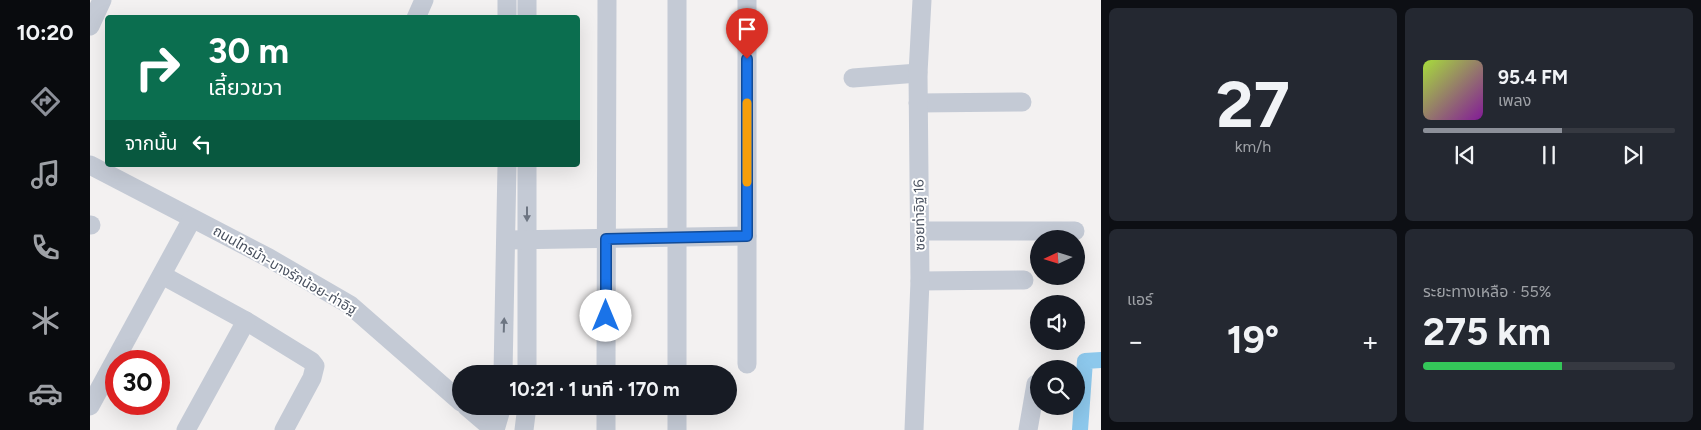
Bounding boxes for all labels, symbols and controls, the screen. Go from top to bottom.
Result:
pin [726,8,768,59]
icon: arrive [733,15,761,43]
text: 10:20 [16,19,74,46]
text: 30 m [208,30,289,72]
icon: right [125,35,190,100]
text: 27 [1216,65,1290,143]
text: 95.4 FM [1498,66,1568,89]
text: เลี้ยวขวา [208,74,283,101]
icon: directions [28,84,63,119]
text: เพลง [1498,91,1531,110]
icon: left [188,130,216,158]
text: จากนั้น [125,132,178,155]
text: km/h [1235,137,1271,156]
icon: previous [1451,141,1479,169]
icon: pause [1535,141,1563,169]
icon: next [1619,141,1647,169]
icon: music [28,157,63,192]
street label: ซอยท่าอิฐ 16 [910,179,929,251]
one-way arrow [523,206,531,222]
street label: ถนนไทรม้า-บางรักน้อย-ท่าอิฐ [210,222,360,319]
icon: phone [28,230,63,265]
north arrow [1030,230,1085,285]
map controls [1030,230,1085,415]
text: ระยะทางเหลือ · 55% [1423,282,1551,301]
position arrow [579,289,631,341]
text: แอร์ [1127,290,1153,309]
button: sound [1030,295,1085,350]
icon: climate [28,303,63,338]
text: 275 km [1423,309,1551,355]
one-way arrow [501,317,509,333]
text: 19° [1227,317,1279,363]
text: − [1127,324,1144,358]
text: + [1362,324,1379,358]
speed limit sign: 30 [105,350,170,415]
button: search [1030,360,1085,415]
icon: car [28,376,63,411]
text: 10:21 · 1 นาที · 170 m [509,378,680,401]

